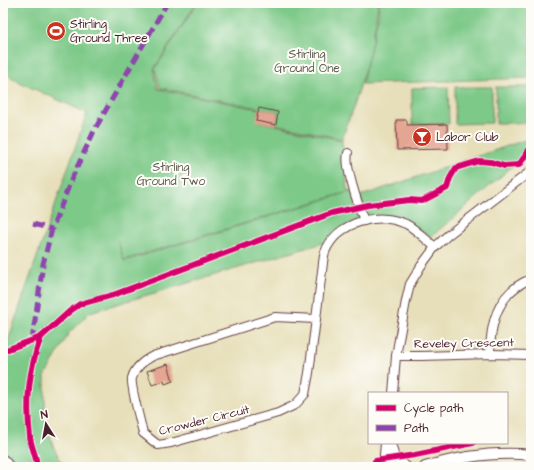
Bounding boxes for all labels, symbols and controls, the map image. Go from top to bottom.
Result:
place label: Stirling Ground Three [70,16,148,47]
sports icon: Stirling Ground Three [45,20,67,42]
park label: Stirling Ground One [274,46,340,77]
bar icon: Labor Club [411,126,433,148]
place label: Labor Club [436,129,499,146]
park label: Stirling Ground Two [137,159,206,190]
street label: Reveley Crescent [414,334,514,354]
legend [368,392,508,444]
text: Cycle path [404,400,463,418]
street label: Crowder Circuit [157,401,251,440]
north arrow [26,404,66,444]
text: N [39,407,49,423]
text: Path [404,420,429,437]

